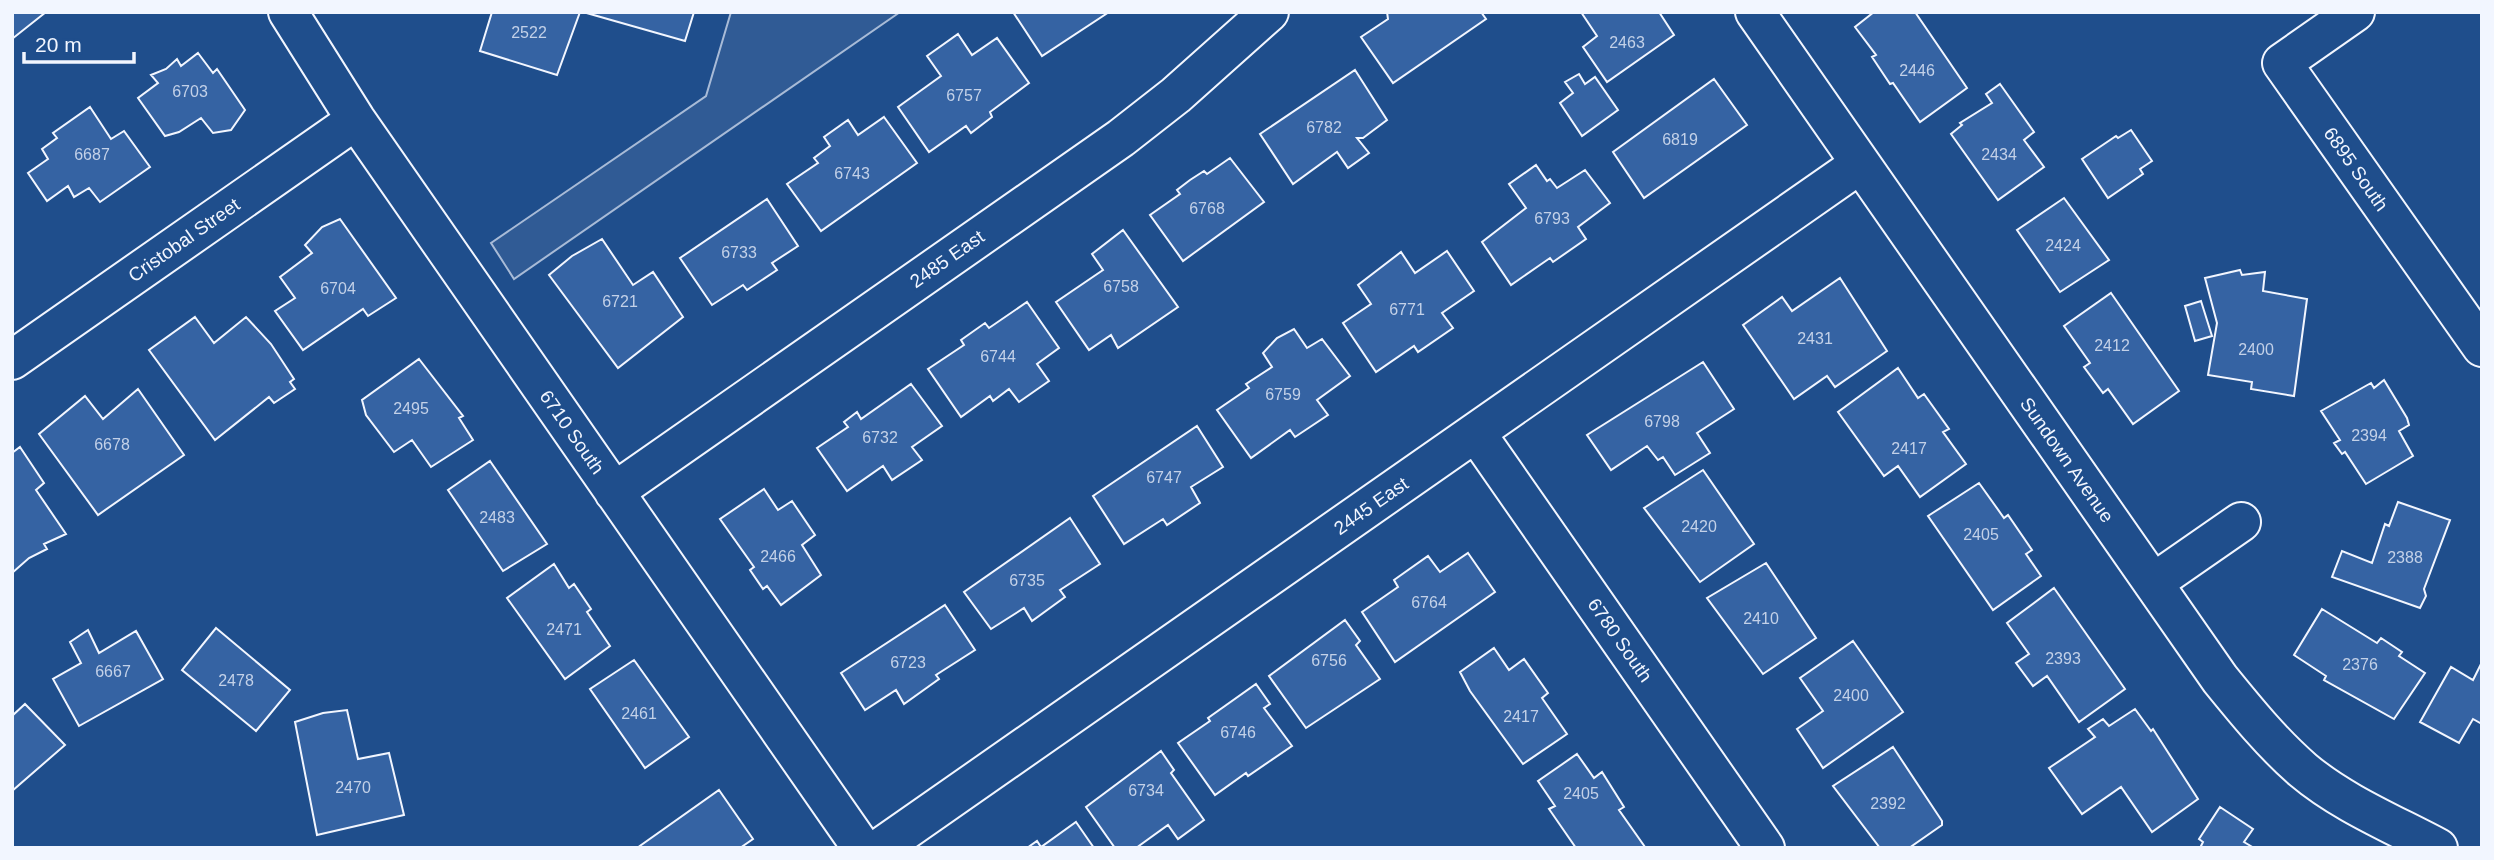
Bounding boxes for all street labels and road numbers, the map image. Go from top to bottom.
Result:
street label: 6895 South [2320,123,2392,215]
street label: Cristobal Street [124,193,244,286]
street label: 2485 East [906,225,989,292]
street label: 6710 South [536,386,608,478]
street label: Sundown Avenue [2016,394,2118,526]
street label: 2445 East [1330,472,1413,539]
street label: 6780 South [1584,594,1656,686]

